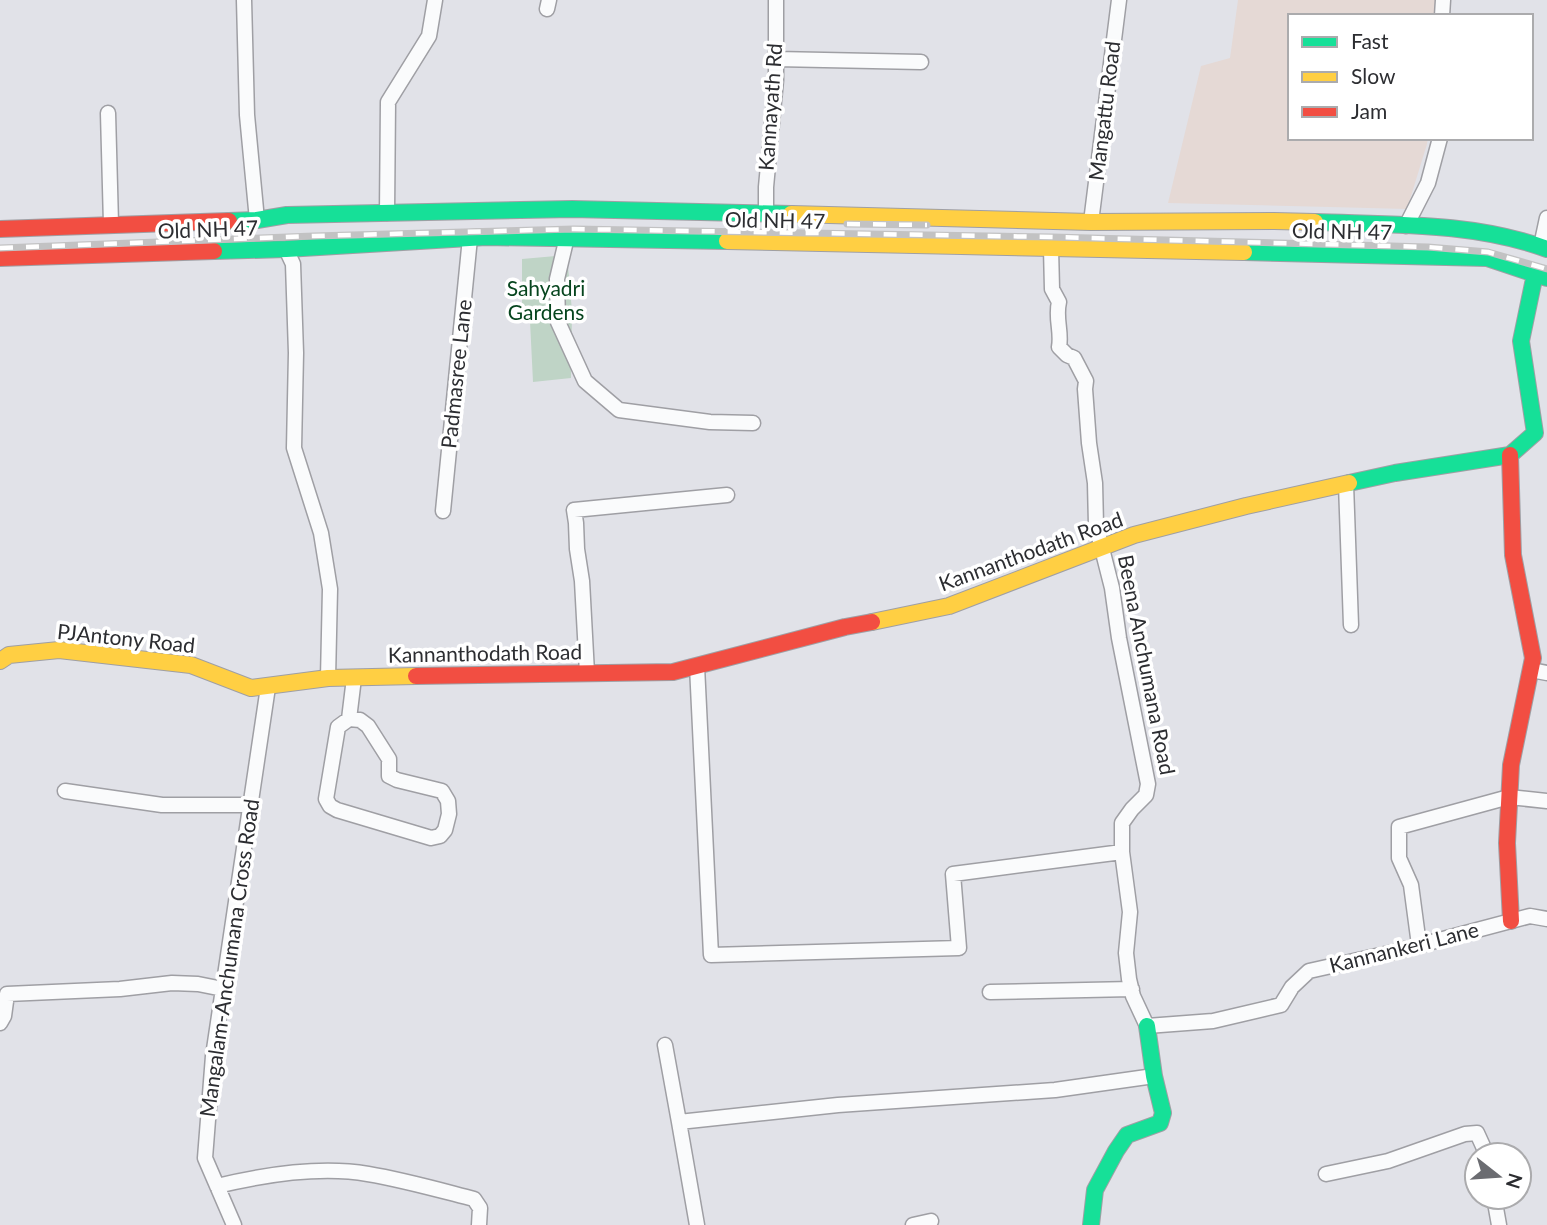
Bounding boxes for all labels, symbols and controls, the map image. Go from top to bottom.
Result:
legend [1288,14,1533,140]
text: Fast [1351,28,1389,53]
street label: Mangattu Road [1083,40,1124,182]
street label: Kannayath Rd [753,42,786,172]
text: Slow [1351,63,1396,88]
text: Jam [1351,98,1387,123]
street label: Old NH 47 [725,206,825,233]
street label: Old NH 47 [157,214,259,243]
street label: Old NH 47 [1292,217,1392,244]
park label: Sahyadri Gardens [507,275,585,324]
street label: Padmasree Lane [435,298,476,450]
street label: Kannanthodath Road [935,506,1126,596]
street label: Beena Anchumana Road [1114,553,1181,777]
street label: PJAntony Road [56,618,196,657]
street label: Kannanthodath Road [388,638,582,667]
street label: Mangalam-Anchumana Cross Road [194,797,263,1118]
street label: Kannankeri Lane [1326,916,1481,977]
north arrow [1463,1141,1533,1211]
text: N [1502,1171,1528,1191]

